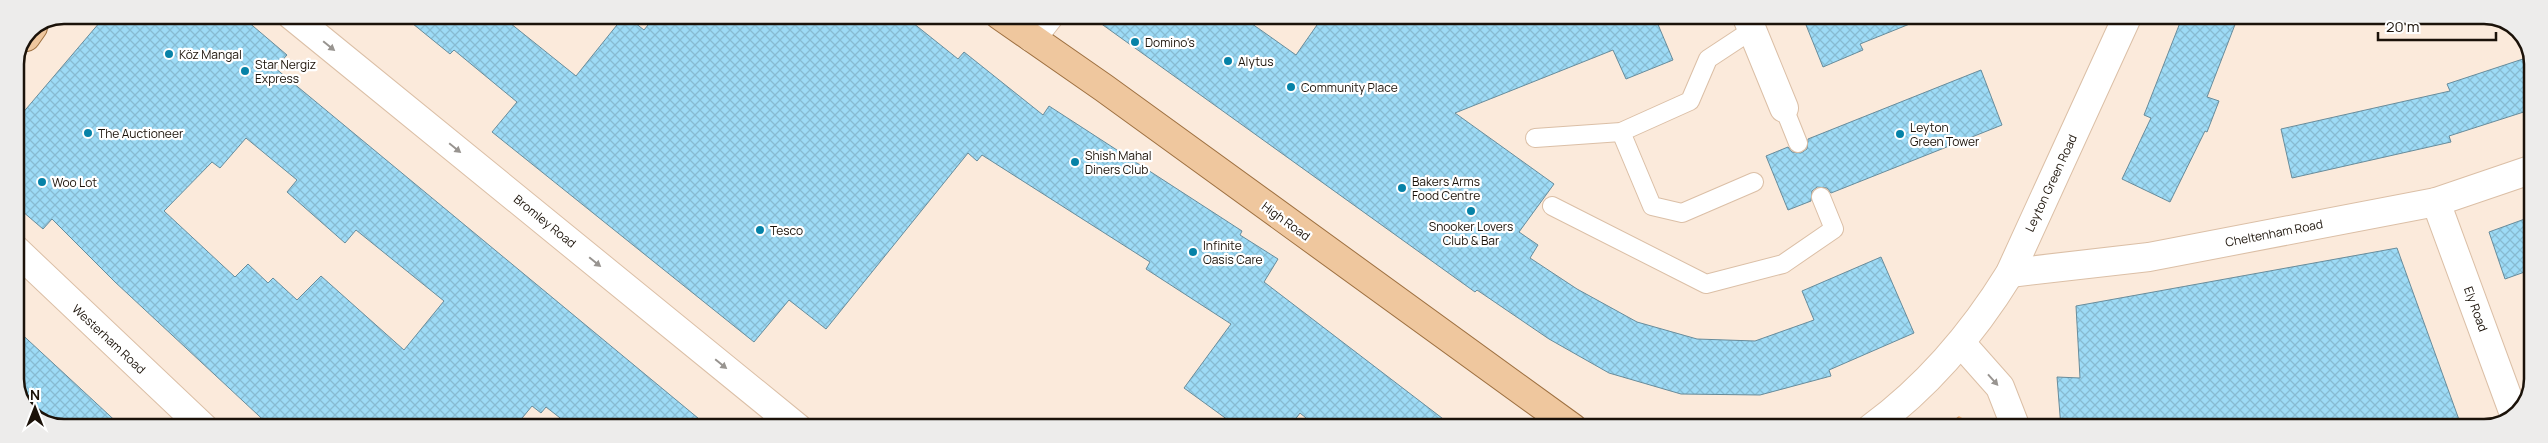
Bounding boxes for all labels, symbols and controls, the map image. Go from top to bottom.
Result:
scale bar [2378,10,2496,42]
text: 20 m [2386,16,2419,37]
place label: Domino's [1145,34,1195,51]
marker: Domino's [1129,36,1141,48]
one-way arrow [322,40,335,51]
place label: Köz Mangal [179,46,242,63]
marker: Köz Mangal [163,48,175,60]
place label: Alytus [1238,53,1273,70]
marker: Alytus [1222,55,1234,67]
place label: Star Nergiz Express [255,56,316,87]
marker: Star Nergiz Express [239,65,251,77]
place label: Community Place [1301,79,1398,96]
marker: Community Place [1285,81,1297,93]
place label: Leyton Green Tower [1910,119,1980,150]
place label: The Auctioneer [98,125,184,142]
marker: The Auctioneer [82,127,94,139]
marker: Leyton Green Tower [1894,128,1906,140]
street label: Leyton Green Road [2021,132,2081,234]
one-way arrow [448,143,461,154]
place label: Shish Mahal Diners Club [1085,147,1152,178]
marker: Shish Mahal Diners Club [1069,156,1081,168]
place label: Bakers Arms Food Centre [1412,173,1480,204]
place label: Woo Lot [52,174,97,191]
marker: Woo Lot [36,176,48,188]
marker: Bakers Arms Food Centre [1396,182,1408,194]
street label: Bromley Road [510,191,580,251]
street label: High Road [1258,198,1314,244]
marker: Snooker Lovers Club & Bar [1465,205,1477,217]
street label: Cheltenham Road [2224,215,2324,251]
place label: Snooker Lovers Club & Bar [1429,218,1513,249]
place label: Tesco [770,222,803,239]
marker: Tesco [754,224,766,236]
place label: Infinite Oasis Care [1203,237,1263,268]
marker: Infinite Oasis Care [1187,246,1199,258]
one-way arrow [588,256,601,267]
street label: Ely Road [2460,284,2492,334]
street label: Westerham Road [69,301,149,377]
one-way arrow [714,359,727,370]
one-way arrow [1988,373,1999,386]
north arrow [10,383,60,433]
text: N [30,385,40,404]

